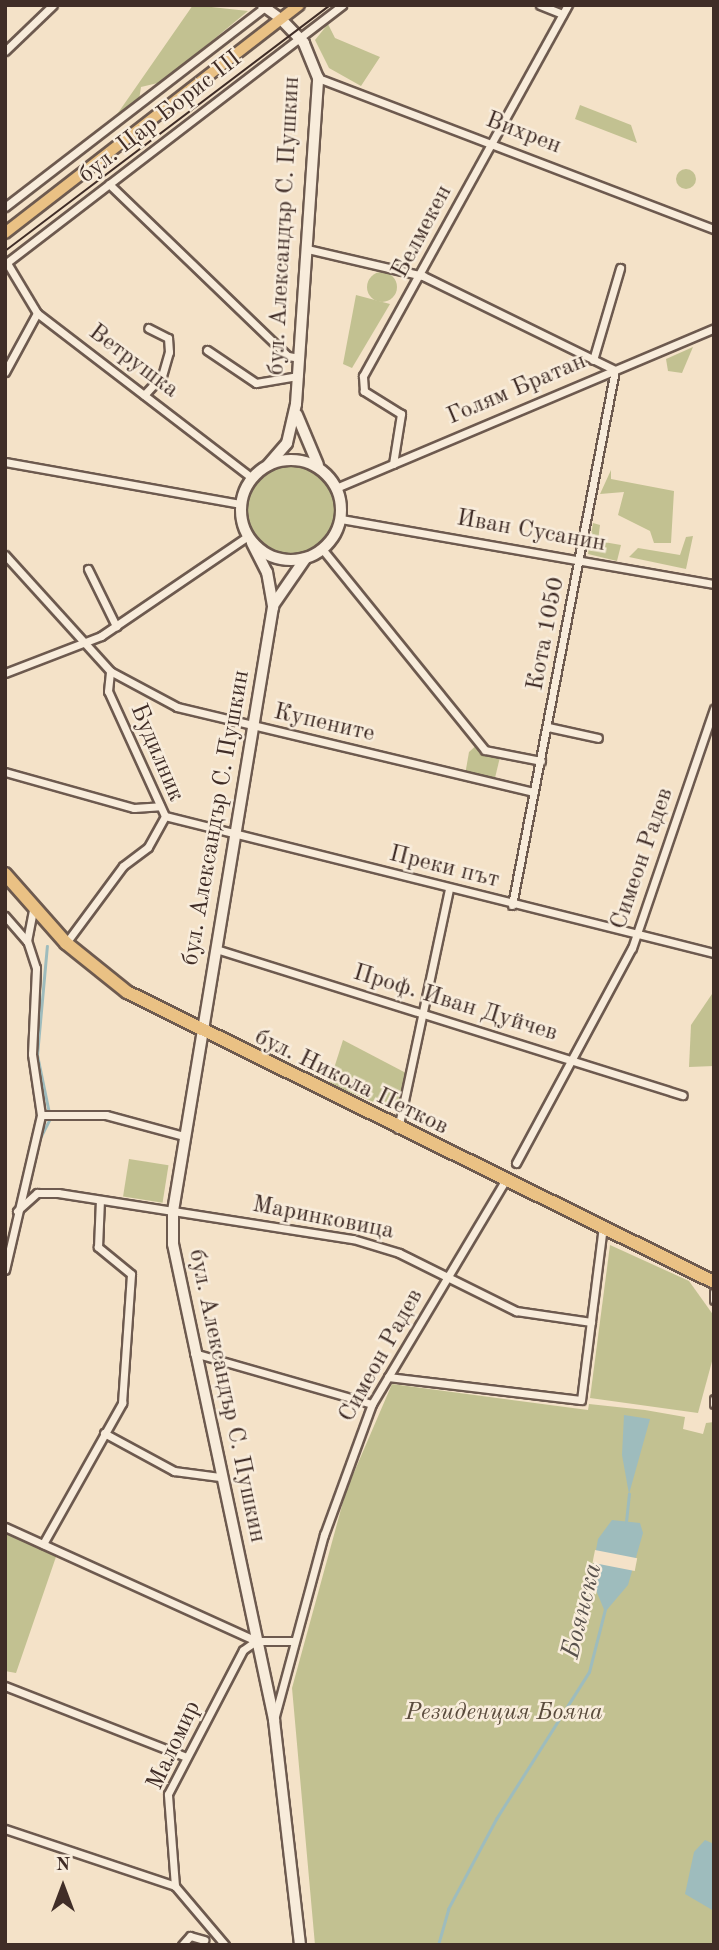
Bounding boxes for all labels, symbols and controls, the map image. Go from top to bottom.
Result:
street label: бул. Цар Борис III [74,45,248,191]
street label: бул. Александър С. Пушкин [263,76,307,376]
street label: Вихрен [481,106,565,162]
street label: Белмекен [387,181,459,283]
street label: Ветрушка [82,319,184,405]
street label: Голям Братан [443,348,591,432]
street label: Иван Сусанин [454,505,608,559]
street label: Кота 1050 [522,575,572,693]
street label: бул. Александър С. Пушкин [177,668,257,968]
street label: Купените [271,698,377,750]
street label: Будилник [123,700,189,806]
street label: Симеон Радев [605,784,681,934]
street label: Преки път [386,840,502,896]
street label: Проф. Иван Дуйчев [349,959,561,1049]
street label: бул. Никола Петков [249,1024,453,1142]
street label: Маринковица [250,1191,396,1247]
street label: бул. Александър С. Пушкин [181,1247,271,1545]
street label: Симеон Радев [333,1284,431,1428]
water label: Боянска [556,1560,610,1662]
street label: Маломир [142,1697,208,1795]
park label: Резиденция Бояна [405,1700,603,1728]
north arrow [28,1852,98,1922]
text: N [56,1856,70,1875]

